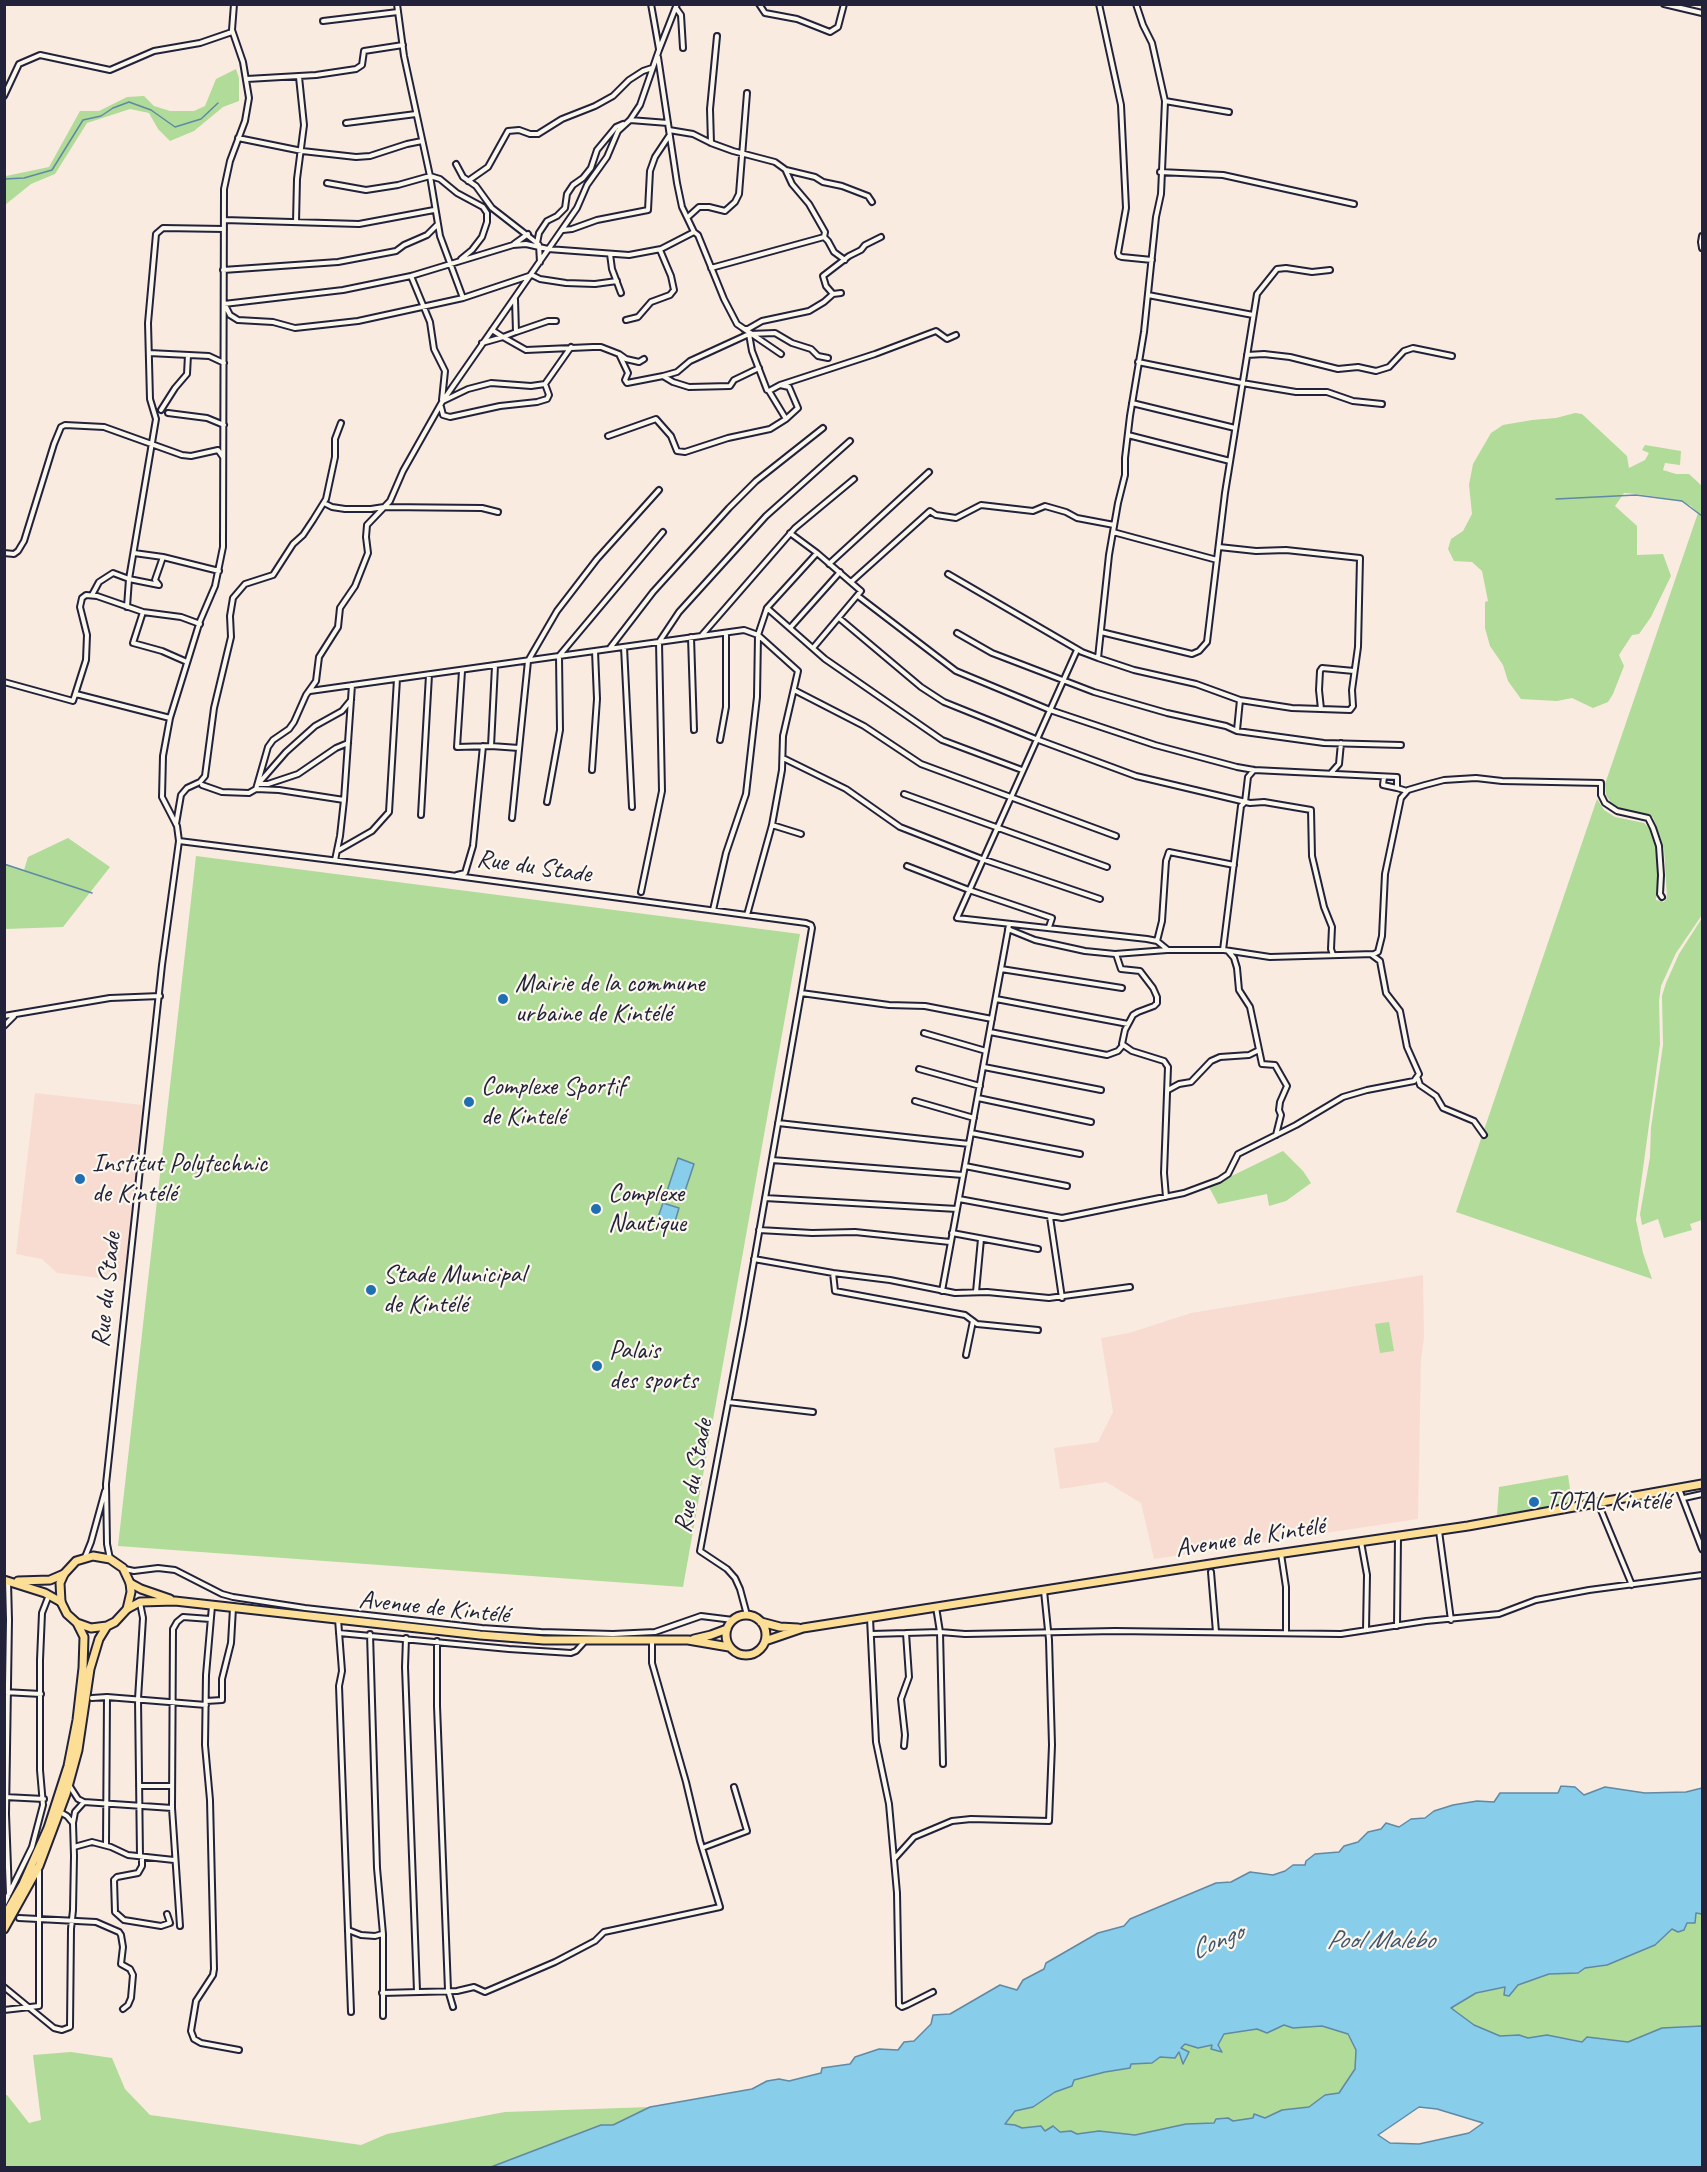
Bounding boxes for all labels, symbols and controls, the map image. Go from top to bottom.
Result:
street label: Rue du Stade [475,844,593,890]
place label: Mairie de la commune urbaine de Kintélé [515,968,705,1030]
marker: Mairie de la commune urbaine de Kintélé [496,992,510,1006]
place label: Complexe Sportif de Kintelé [481,1071,625,1132]
marker: Complexe Sportif de Kintelé [462,1095,476,1109]
place label: Institut Polytechnic de Kintélé [92,1148,267,1210]
marker: Institut Polytechnic de Kintélé [73,1172,87,1186]
place label: Complexe Nautique [608,1178,686,1240]
marker: Complexe Nautique [589,1202,603,1216]
street label: Rue du Stade [85,1231,129,1349]
place label: Stade Municipal de Kintélé [383,1259,525,1320]
marker: Stade Municipal de Kintélé [364,1283,378,1297]
place label: Palais des sports [609,1335,698,1396]
marker: Palais des sports [590,1359,604,1373]
street label: Rue du Stade [668,1416,720,1536]
place label: TOTAL Kintélé [1546,1486,1671,1518]
marker: TOTAL Kintélé [1527,1495,1541,1509]
street label: Avenue de Kintélé [1173,1511,1327,1565]
street label: Avenue de Kintélé [357,1585,511,1631]
water label: Congo [1186,1917,1248,1967]
water label: Pool Malebo [1326,1925,1434,1957]

